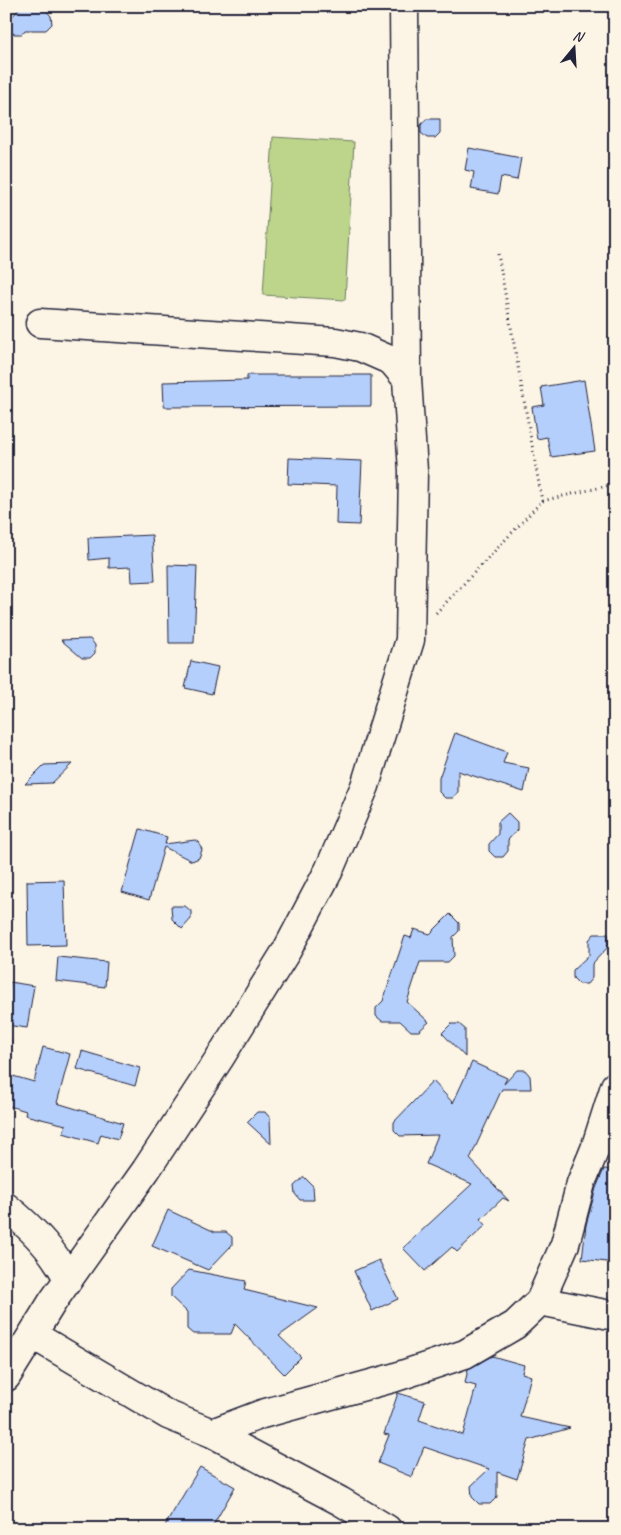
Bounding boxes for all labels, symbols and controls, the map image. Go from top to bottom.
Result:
north arrow [548,22,598,72]
text: N [571,27,587,46]

